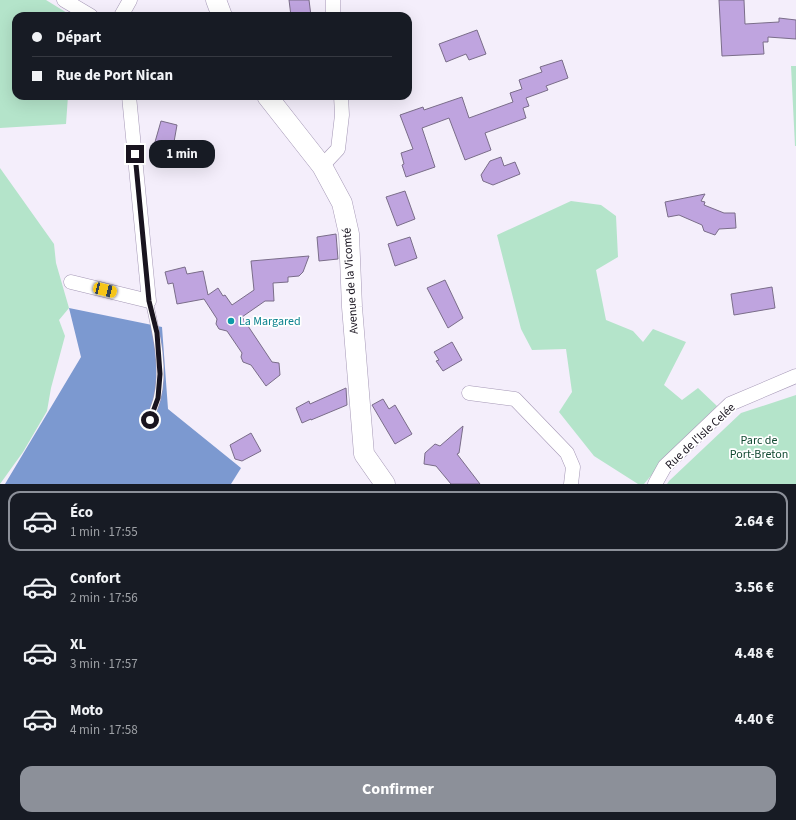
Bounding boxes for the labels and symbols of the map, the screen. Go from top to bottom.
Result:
callout: 1 min [149,140,215,168]
route end [126,145,144,163]
street label: Avenue de la Vicomté [338,227,363,335]
car [92,281,118,299]
place label: La Margared [239,313,301,330]
marker: La Margared [226,316,236,326]
street label: Rue de l'Isle Celée [662,399,739,473]
route start [141,411,159,429]
park label: Parc de Port-Breton [730,432,788,463]

